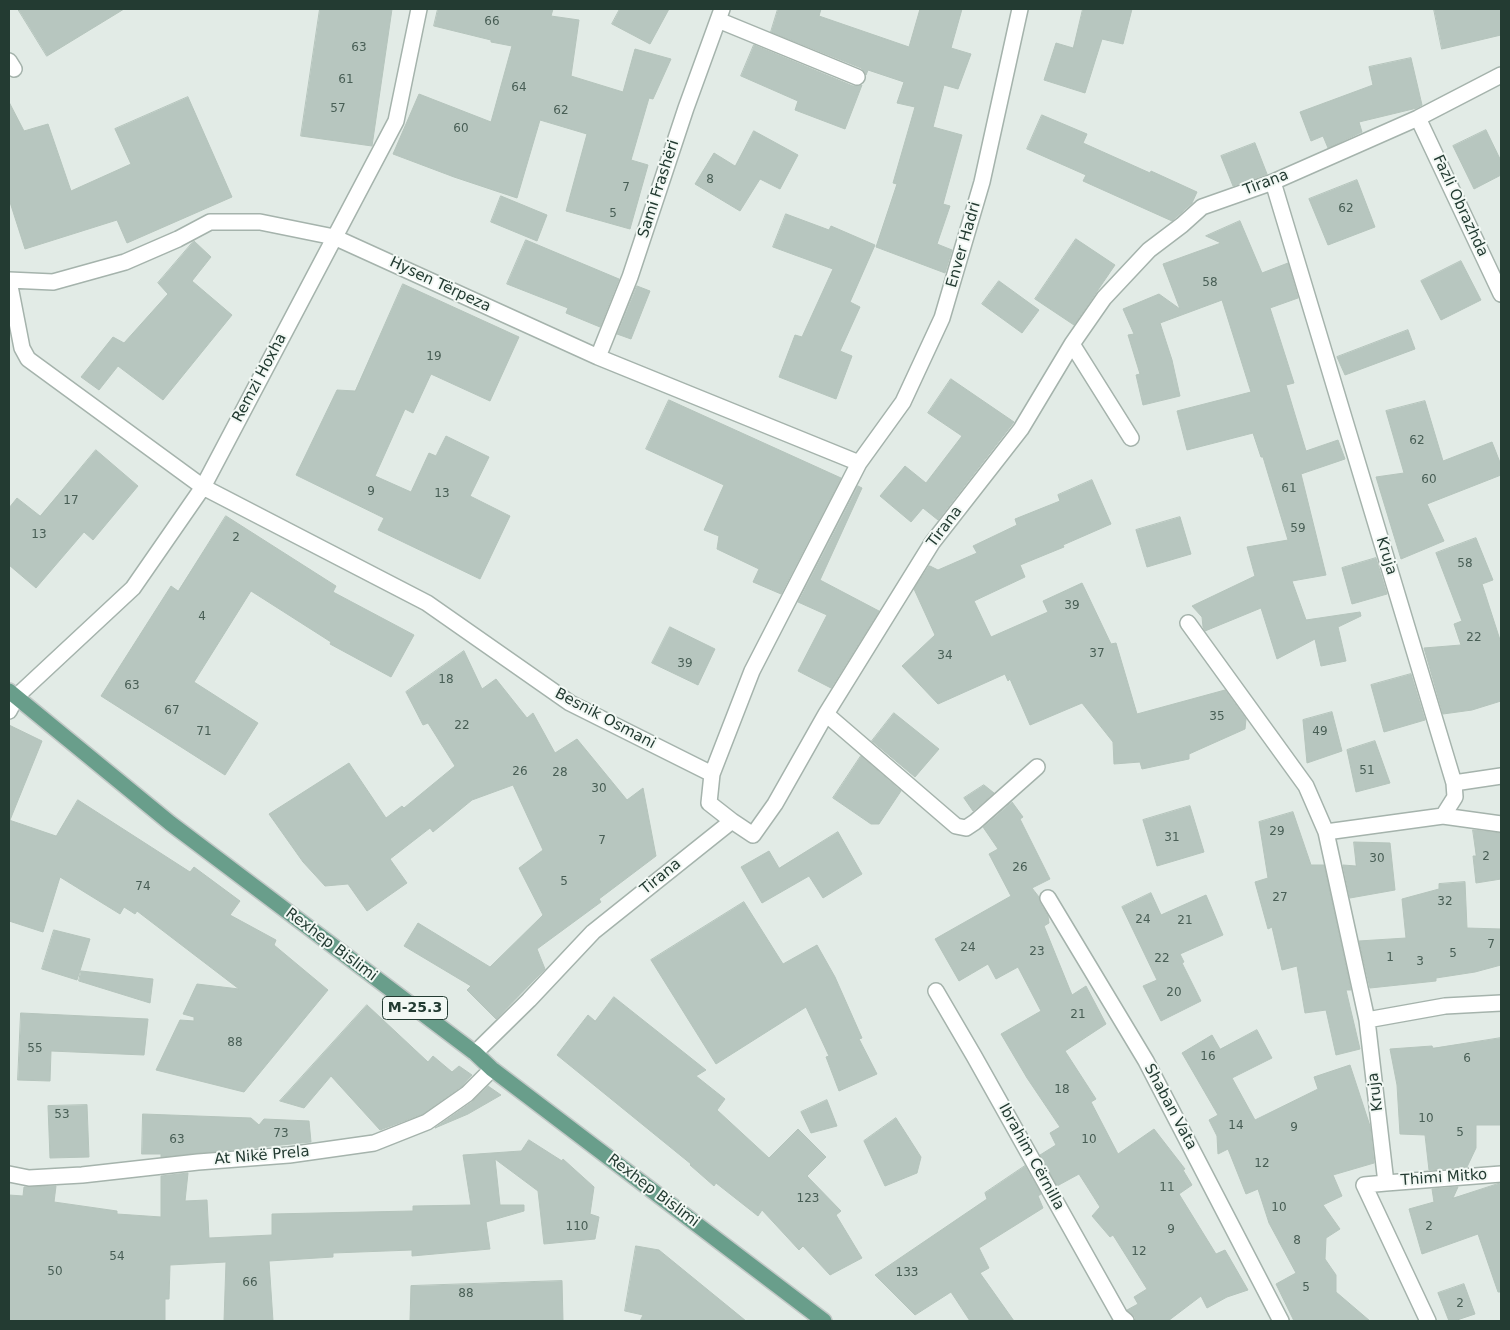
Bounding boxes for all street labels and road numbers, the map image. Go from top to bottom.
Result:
street label: Sami Frashëri [635,138,683,240]
street label: Fazli Obrazhda [1429,152,1491,260]
street label: Tirana [1241,166,1291,200]
street label: Enver Hadri [943,200,985,290]
street label: Hysen Tërpeza [386,254,494,316]
street label: Remzi Hoxha [229,331,291,425]
street label: Tirana [924,503,966,551]
street label: Kruja [1372,535,1400,577]
street label: Besnik Osmani [552,685,658,753]
street label: Tirana [637,855,685,899]
street label: Rexhep Bislimi [282,905,380,985]
road number: M-25.3 [382,996,448,1020]
street label: Shaban Vata [1140,1061,1200,1153]
street label: Kruja [1365,1072,1387,1112]
street label: Ibrahim Cërnilla [994,1101,1068,1213]
street label: At Nikë Prela [214,1143,310,1169]
street label: Rexhep Bislimi [604,1151,702,1231]
street label: Thimi Mitko [1400,1166,1488,1190]

